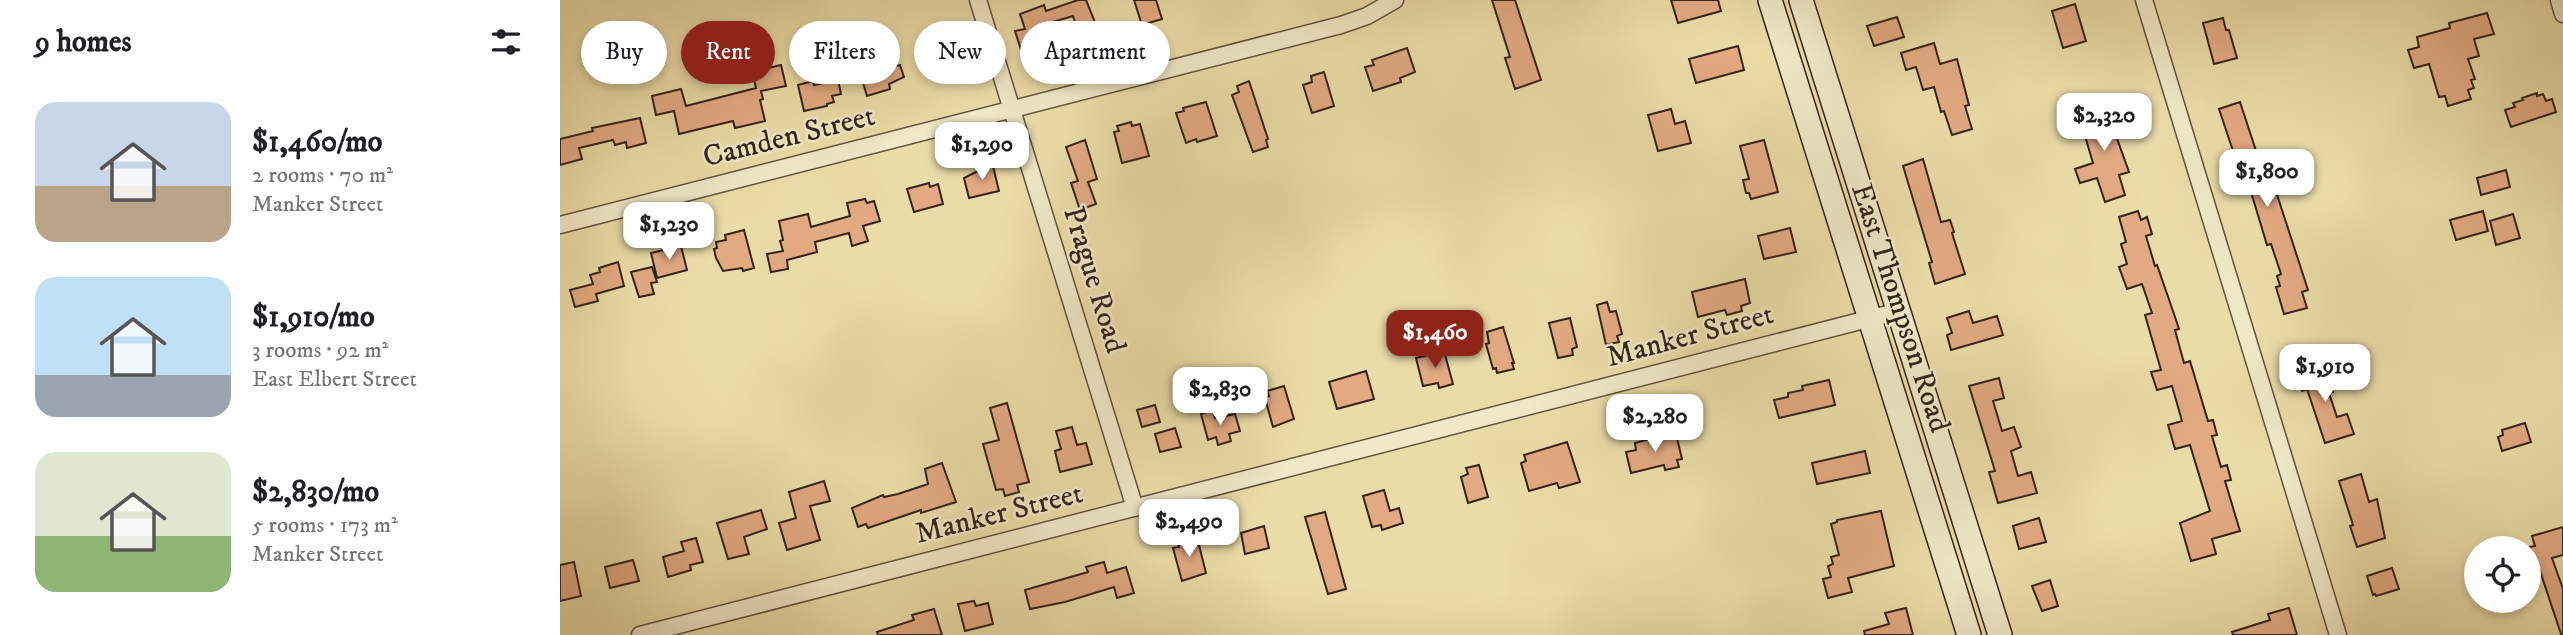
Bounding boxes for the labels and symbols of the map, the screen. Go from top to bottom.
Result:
pin: $2,320 [2047,94,2161,153]
street label: Camden Street [699,98,879,176]
pin: $1,290 [925,122,1039,182]
pin: $1,800 [2210,150,2324,209]
street label: East Thompson Road [1842,179,1958,437]
pin: $1,230 [612,202,726,262]
street label: Prague Road [1054,202,1134,358]
street label: Manker Street [1602,296,1778,376]
pin: $1,460 [1378,310,1492,370]
pin: $1,910 [2268,344,2382,404]
pin: $2,830 [1163,368,1277,427]
pin: $2,280 [1598,394,1712,454]
street label: Manker Street [911,475,1087,553]
pin: $2,490 [1132,500,1246,559]

